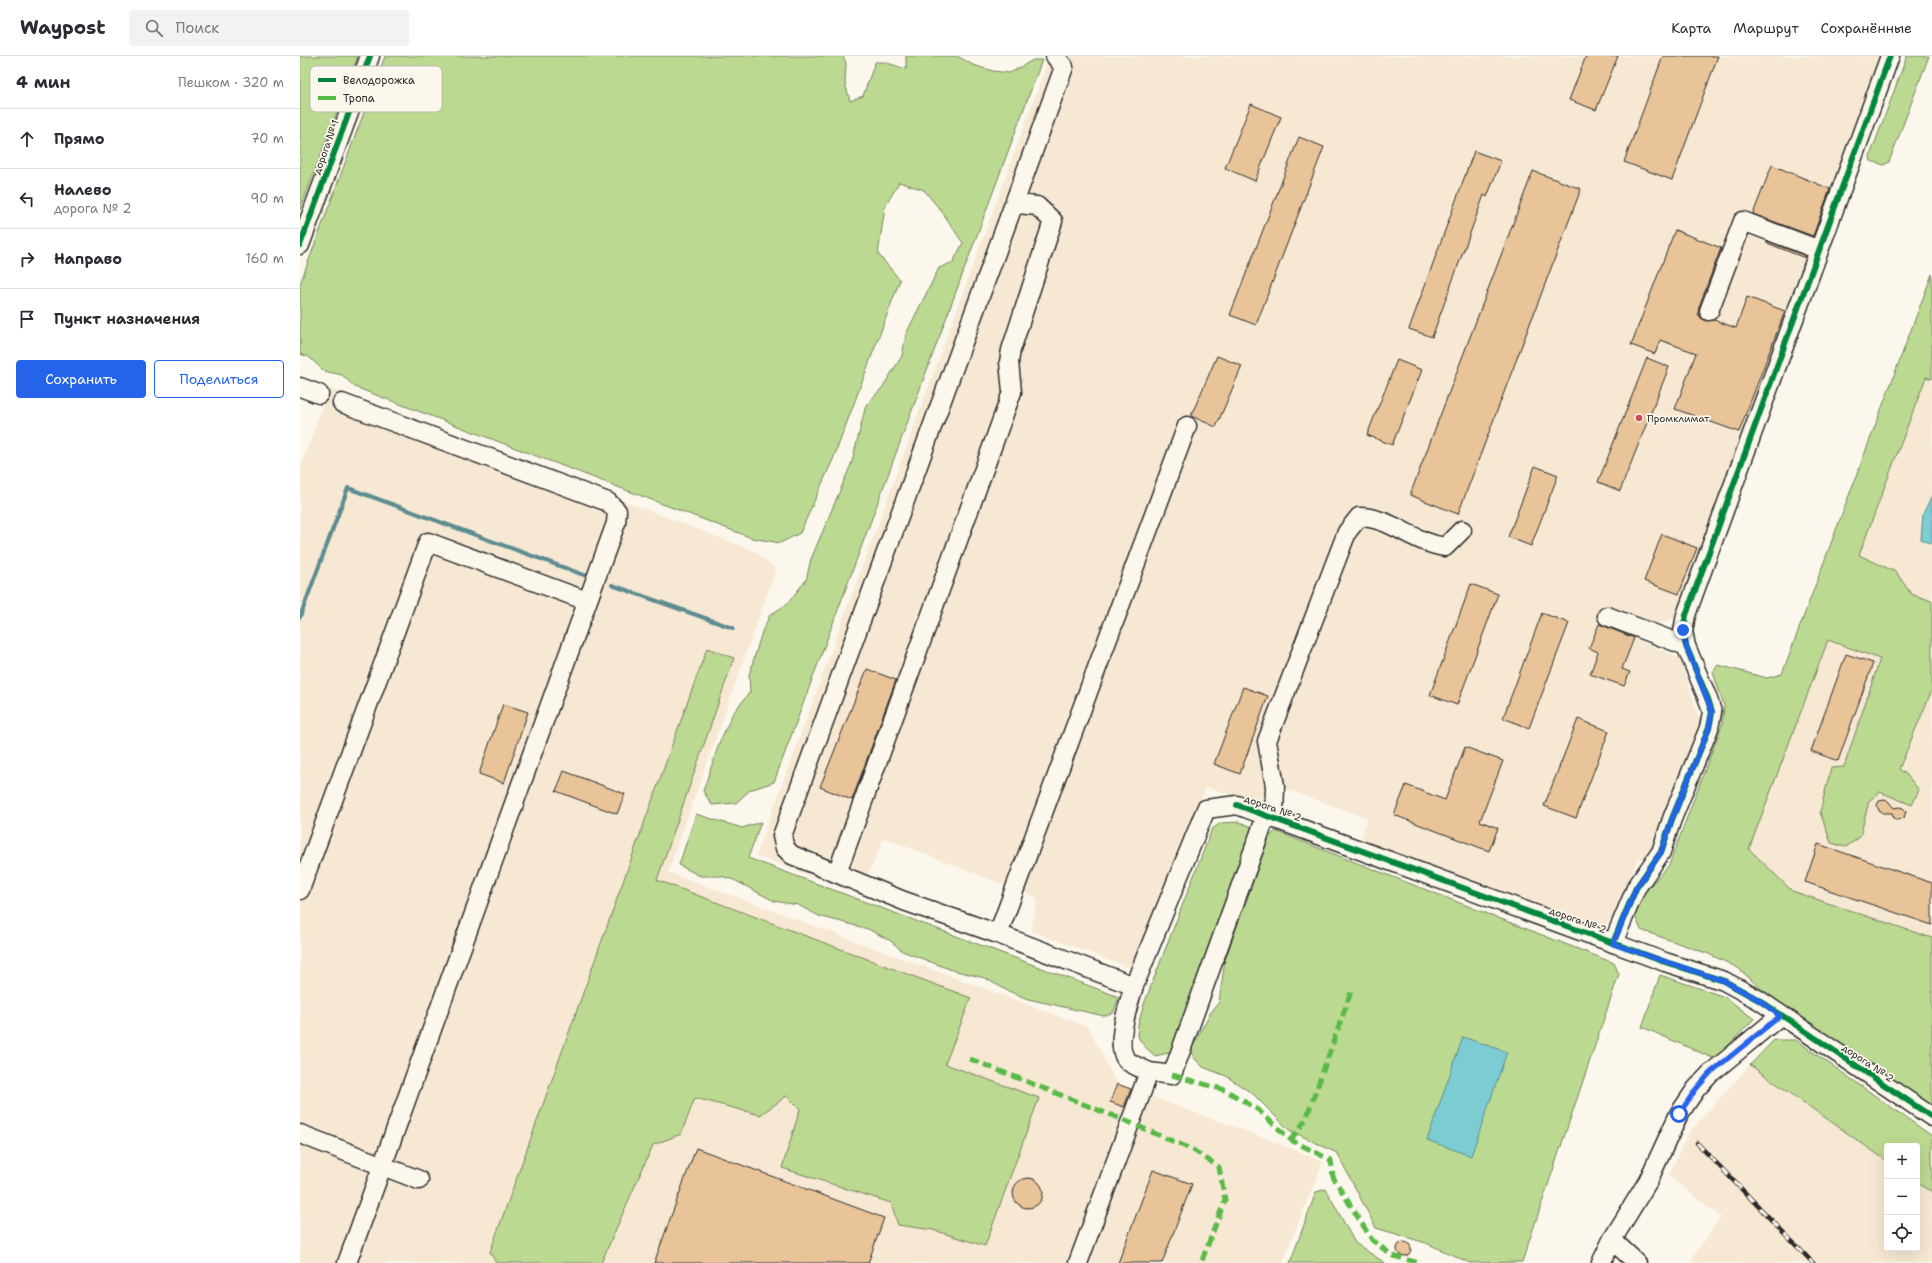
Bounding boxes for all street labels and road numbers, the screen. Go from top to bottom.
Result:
street label: дорога № 1 [310,118,342,176]
street label: дорога № 2 [1243,792,1303,824]
street label: дорога № 2 [1548,904,1608,936]
street label: дорога № 2 [1840,1041,1896,1085]

